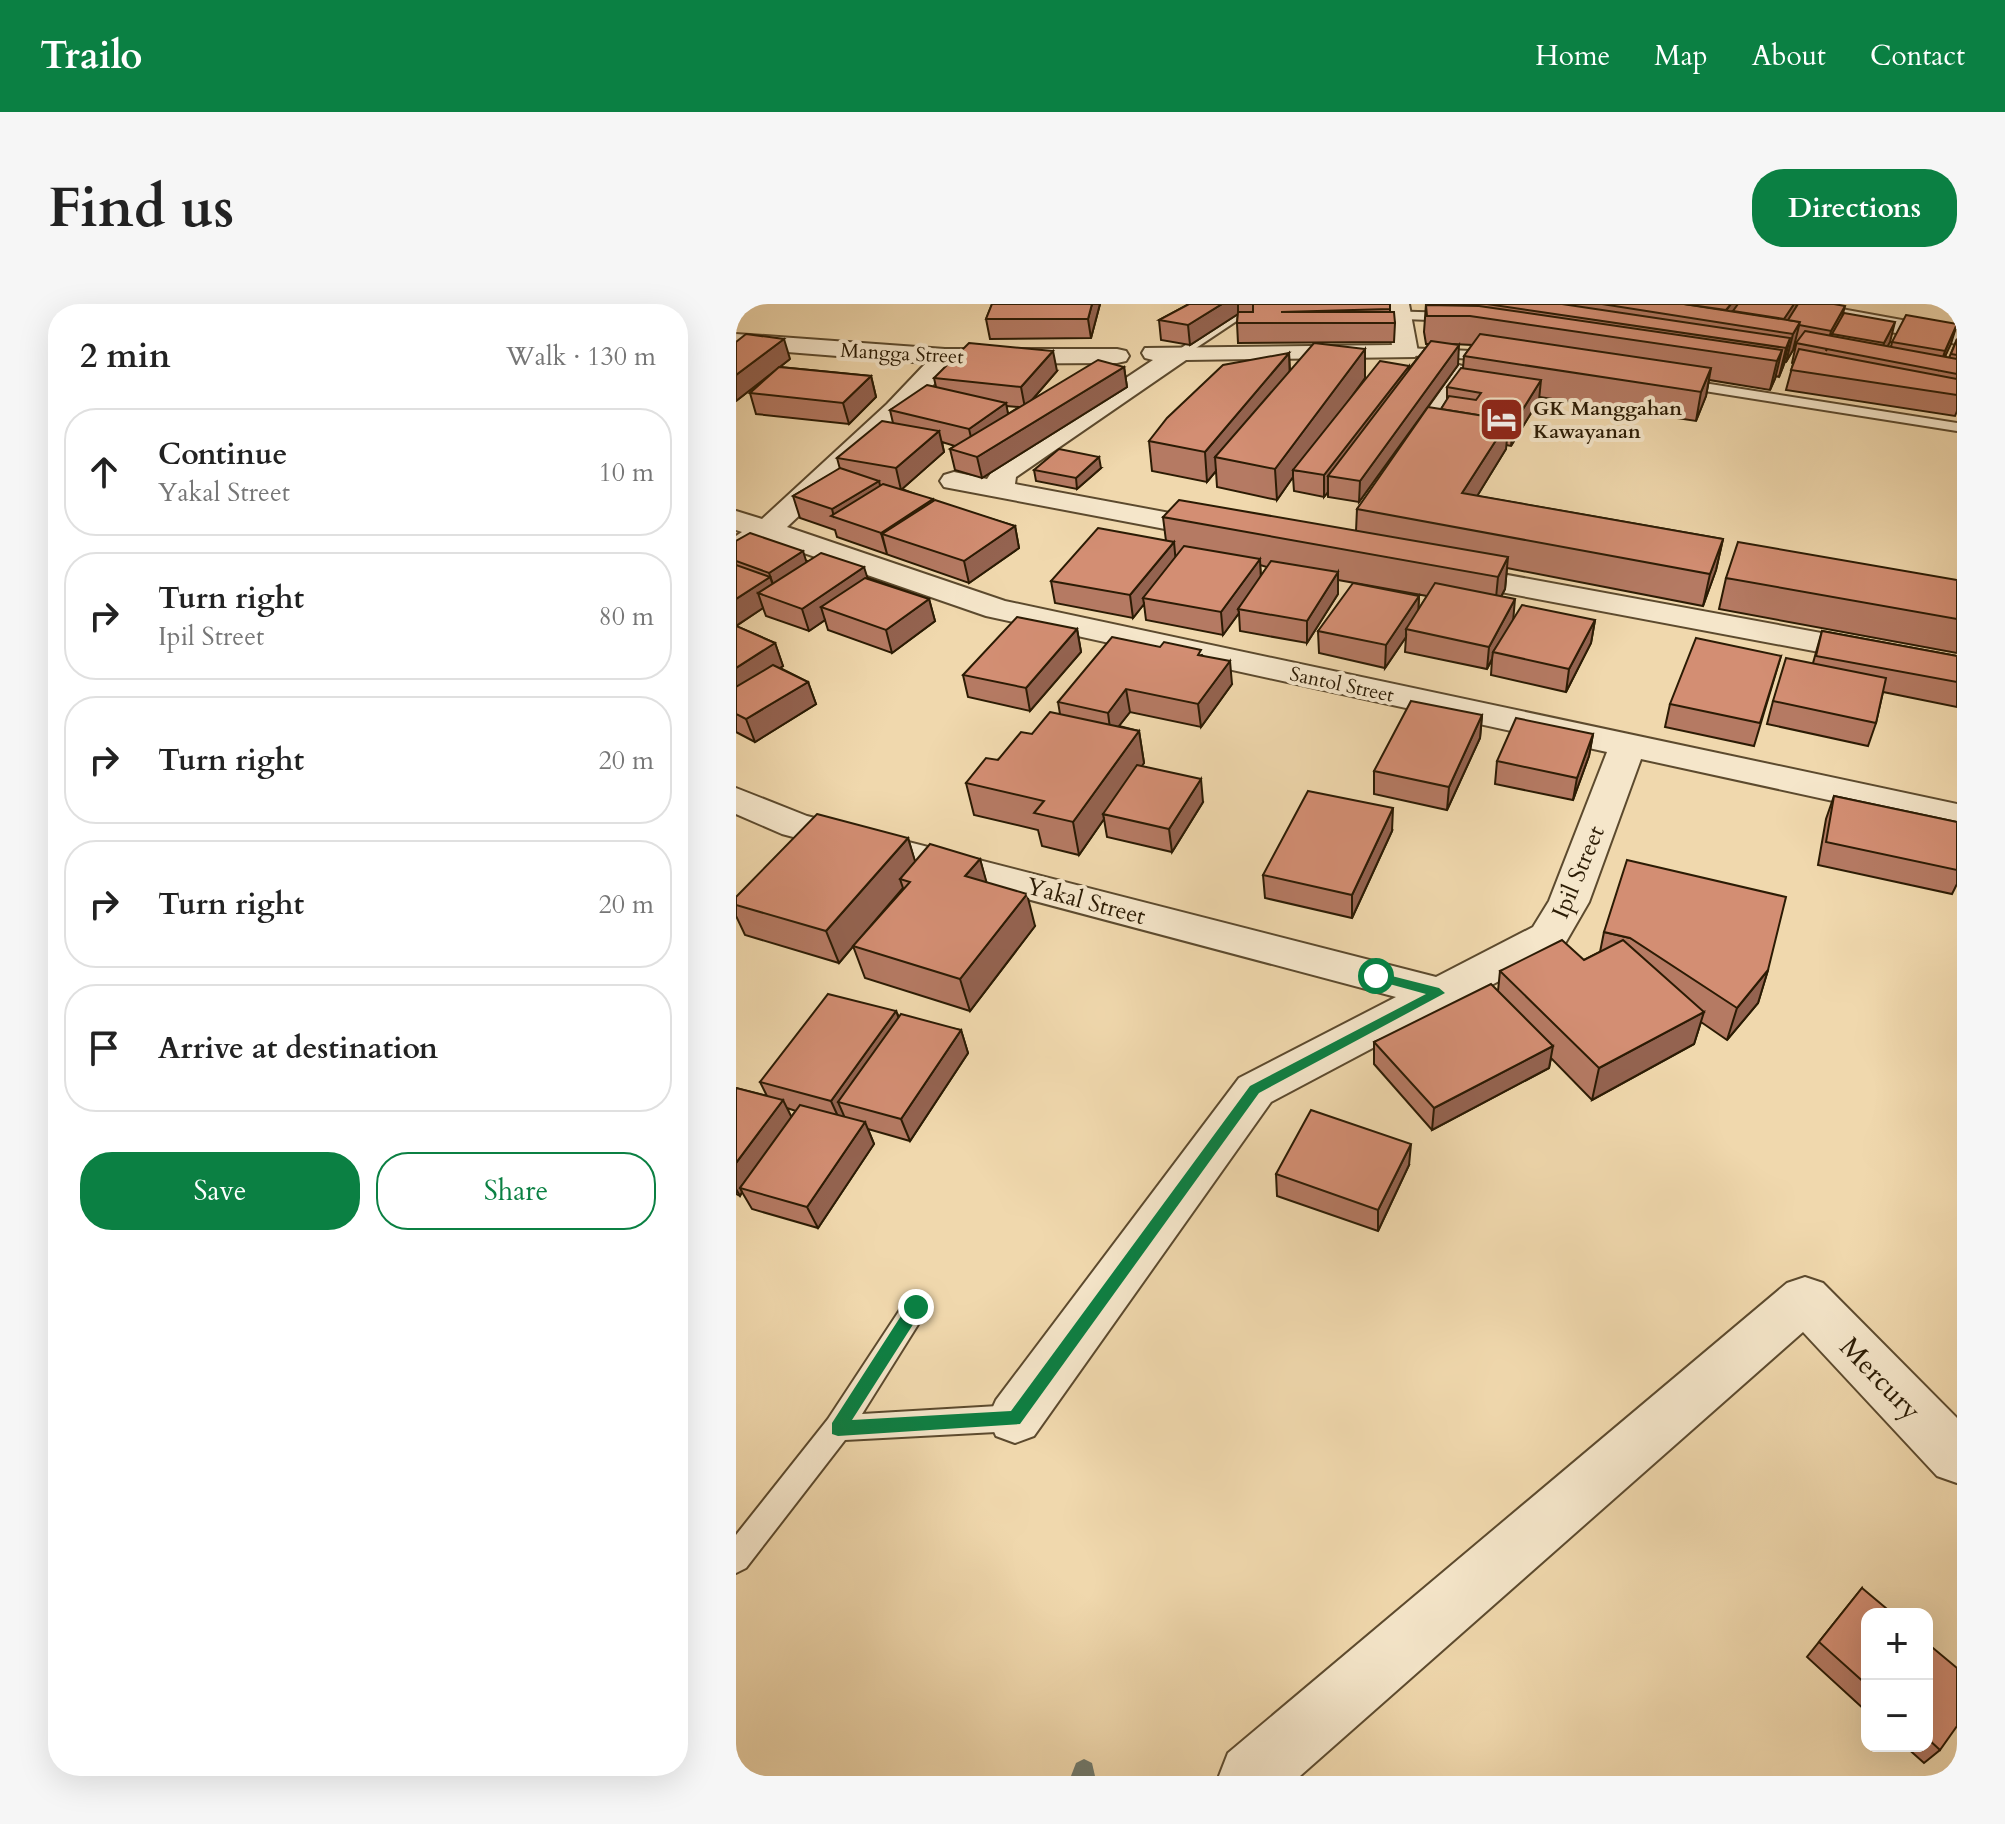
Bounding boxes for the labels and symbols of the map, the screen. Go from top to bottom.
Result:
street label: Mangga Street [840,337,965,370]
hotel icon: GK Manggahan Kawayanan [1478,395,1526,443]
place label: GK Manggahan Kawayanan [1533,395,1682,445]
street label: Santol Street [1287,660,1397,709]
street label: Ipil Street [1544,820,1613,924]
street label: Yakal Street [1023,870,1149,933]
route start [1358,958,1394,994]
route end [898,1289,934,1325]
street label: Mercury [1831,1329,1930,1429]

